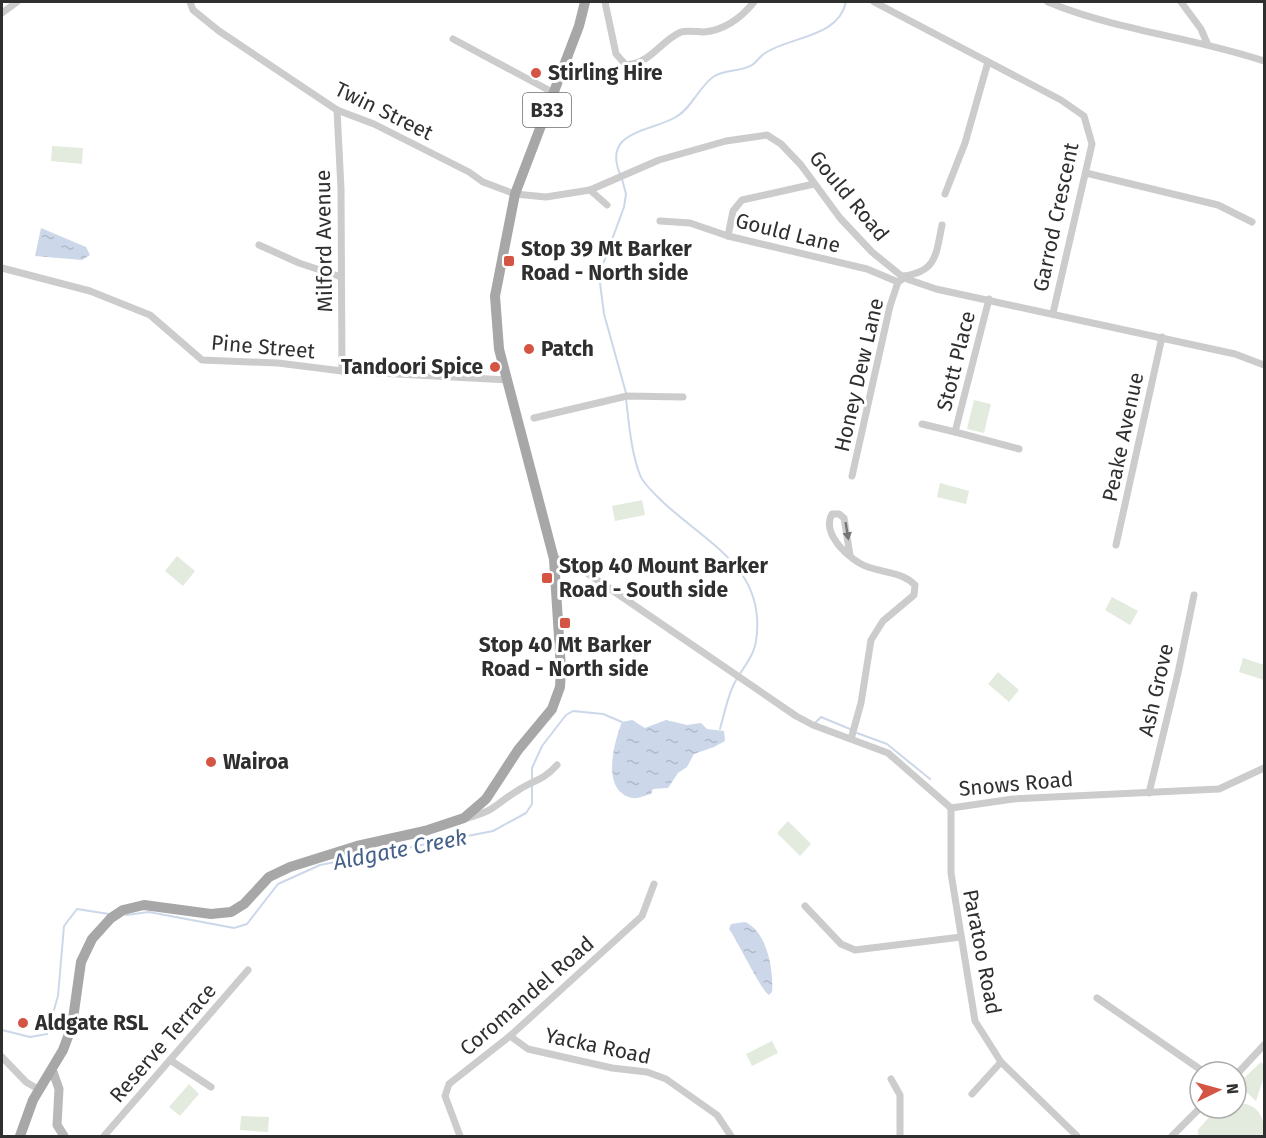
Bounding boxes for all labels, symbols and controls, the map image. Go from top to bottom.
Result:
place label: Stirling Hire [548,60,663,86]
marker: Stirling Hire [529,66,543,80]
street label: Twin Street [331,76,438,146]
road number: B33 [523,93,571,127]
street label: Garrod Crescent [1028,140,1085,294]
street label: Gould Road [804,145,894,247]
street label: Milford Avenue [310,169,338,313]
street label: Gould Lane [733,207,843,259]
place label: Stop 39 Mt Barker Road - North side [521,236,692,286]
marker: Stop 39 Mt Barker Road - North side [502,254,516,268]
street label: Honey Dew Lane [829,296,889,454]
street label: Stott Place [931,308,981,414]
street label: Pine Street [210,329,317,365]
place label: Patch [541,336,594,362]
marker: Patch [522,342,536,356]
place label: Tandoori Spice [341,354,483,380]
marker: Tandoori Spice [488,360,502,374]
street label: Peake Avenue [1097,370,1149,504]
one-way arrow [843,522,852,541]
place label: Stop 40 Mount Barker Road - South side [559,553,768,603]
marker: Stop 40 Mount Barker Road - South side [540,571,554,585]
marker: Stop 40 Mt Barker Road - North side [558,616,572,630]
place label: Stop 40 Mt Barker Road - North side [479,632,652,682]
street label: Ash Grove [1133,641,1179,739]
place label: Wairoa [223,749,289,775]
marker: Wairoa [204,755,218,769]
street label: Snows Road [958,766,1074,802]
water label: Aldgate Creek [330,823,469,876]
street label: Paratoo Road [957,887,1007,1017]
street label: Coromandel Road [455,931,599,1061]
street label: Reserve Terrace [104,978,222,1108]
place label: Aldgate RSL [34,1010,149,1036]
marker: Aldgate RSL [16,1016,30,1030]
street label: Yacka Road [543,1022,653,1070]
north arrow [1188,1060,1248,1120]
text: N [1223,1083,1242,1095]

